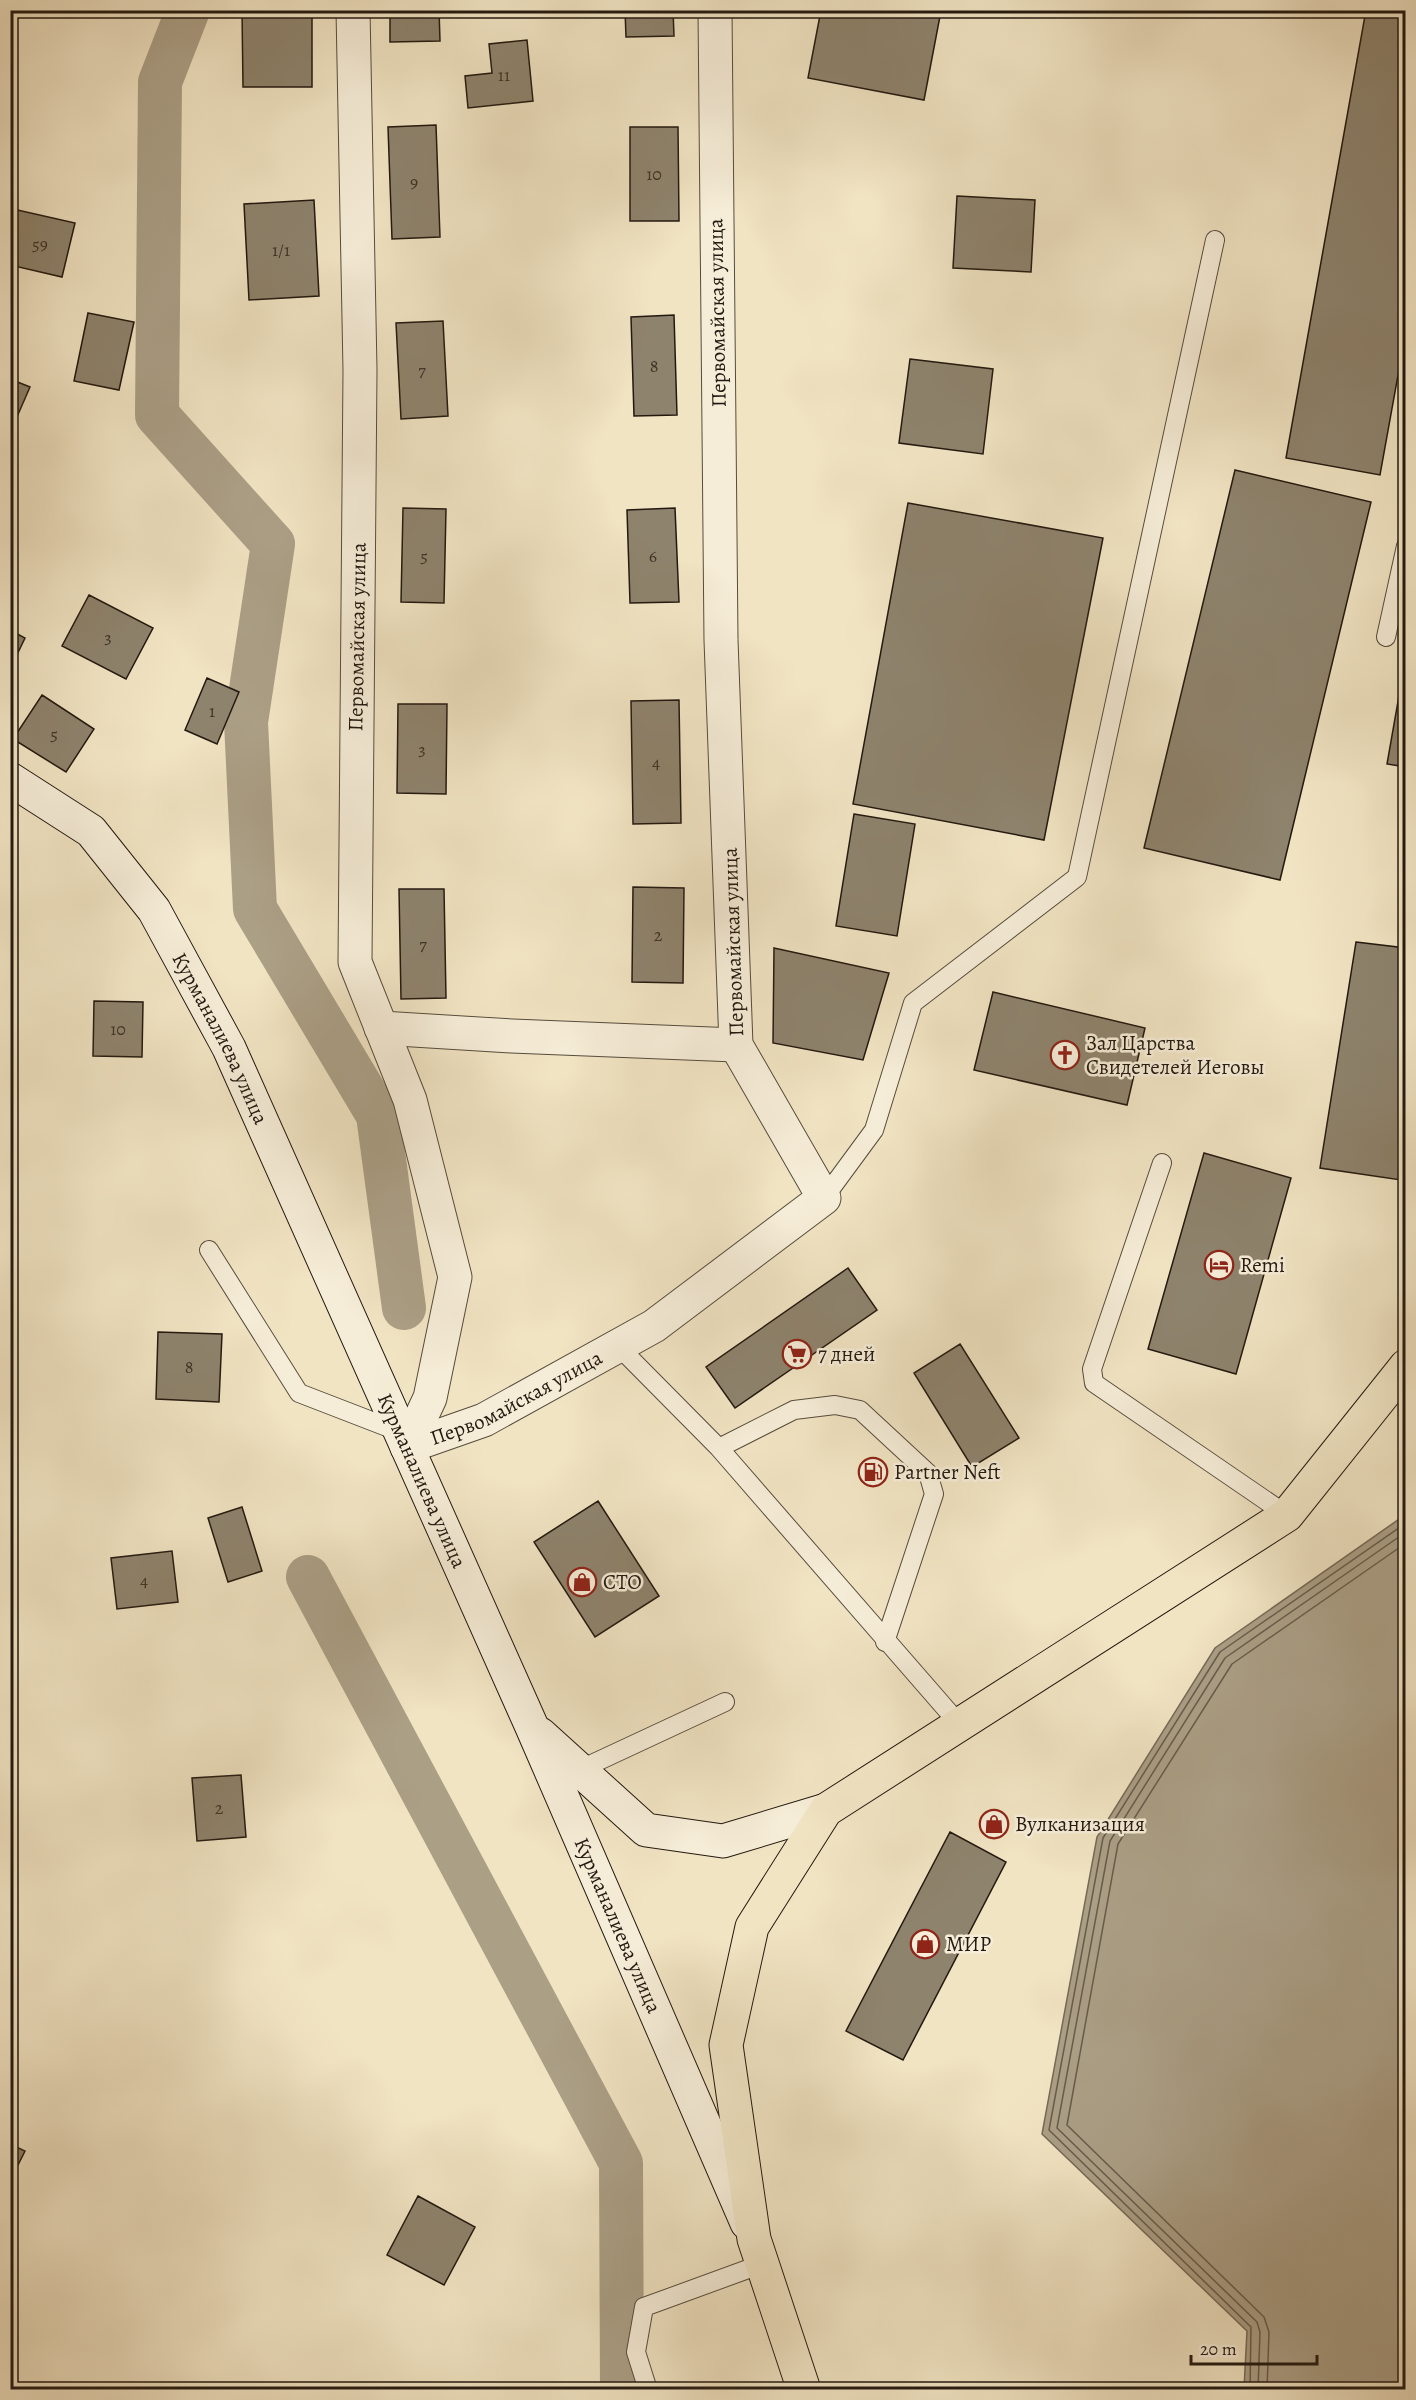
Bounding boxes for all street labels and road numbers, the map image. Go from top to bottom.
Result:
street label: Первомайская улица [701,218,733,408]
street label: Первомайская улица [341,542,373,732]
street label: Первомайская улица [716,847,750,1037]
street label: Курманалиева улица [166,947,275,1129]
street label: Первомайская улица [426,1343,607,1452]
street label: Курманалиева улица [371,1389,473,1573]
street label: Курманалиева улица [568,1833,668,2018]

